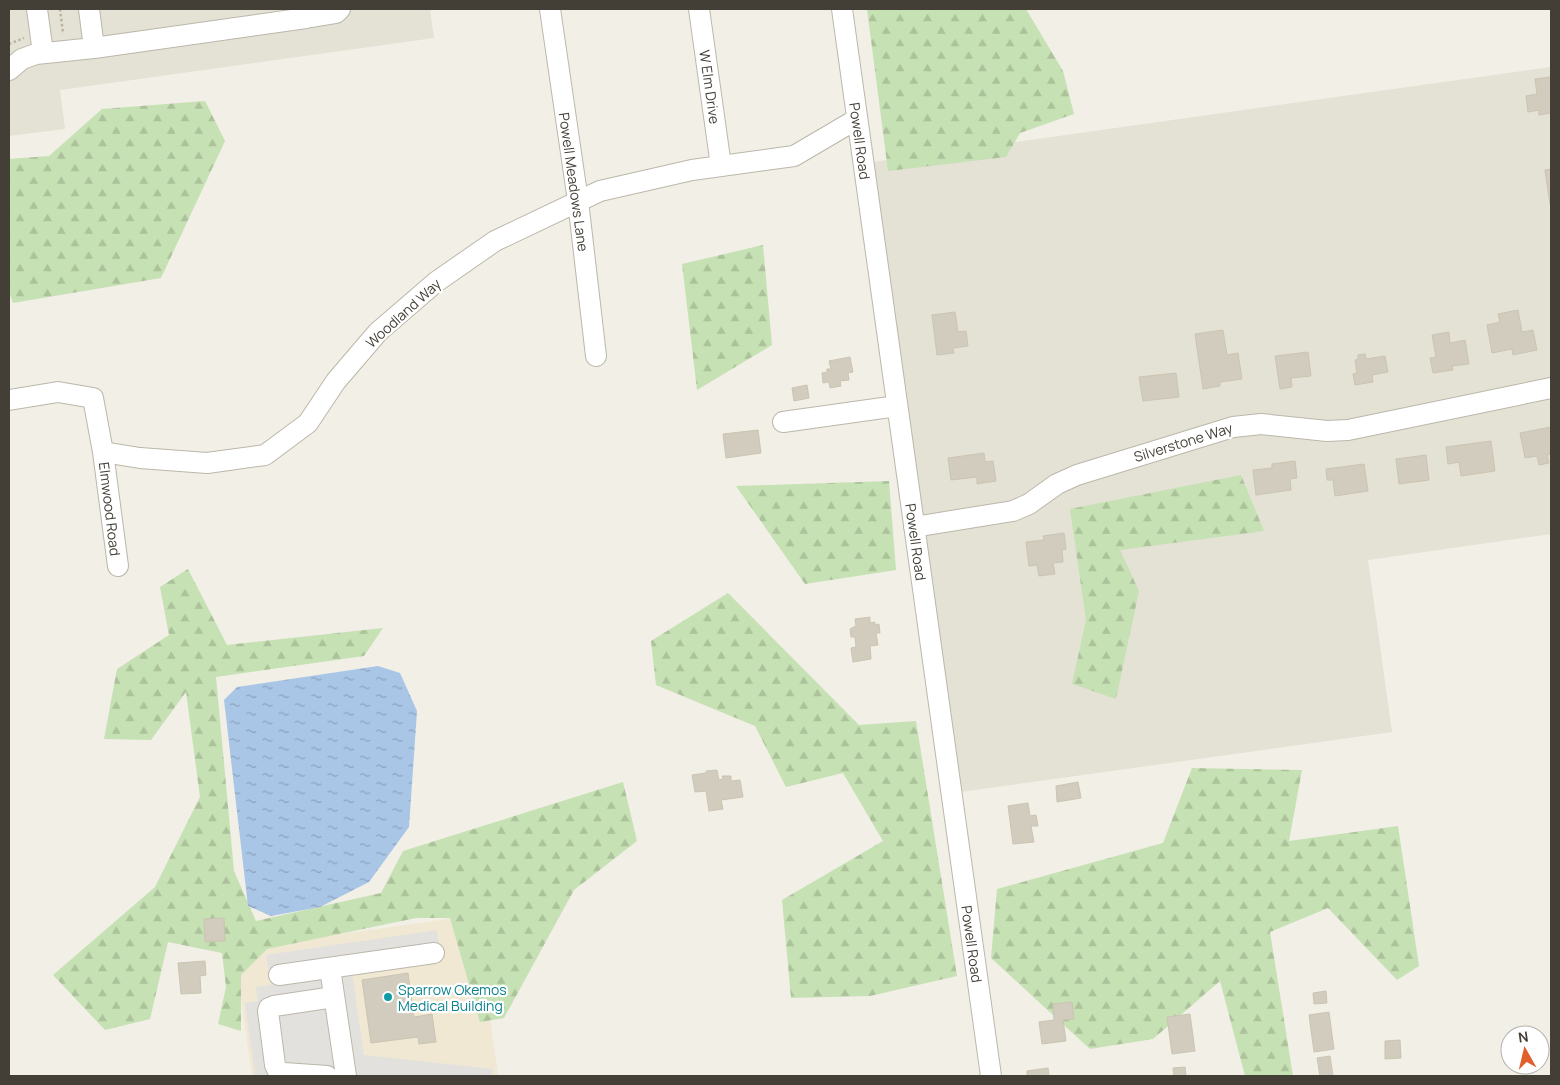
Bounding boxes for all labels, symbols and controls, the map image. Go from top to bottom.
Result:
street label: W Elm Drive [695,49,725,125]
street label: Powell Road [845,101,875,181]
street label: Powell Meadows Lane [555,111,593,253]
street label: Woodland Way [361,274,445,352]
street label: Silverstone Way [1131,418,1235,466]
street label: Elmwood Road [95,461,125,557]
street label: Powell Road [901,502,931,582]
street label: Powell Road [957,904,987,984]
place label: Sparrow Okemos Medical Building [398,980,507,1015]
marker: Sparrow Okemos Medical Building [382,991,394,1003]
north arrow [1500,1025,1550,1075]
text: N [1517,1027,1529,1047]

